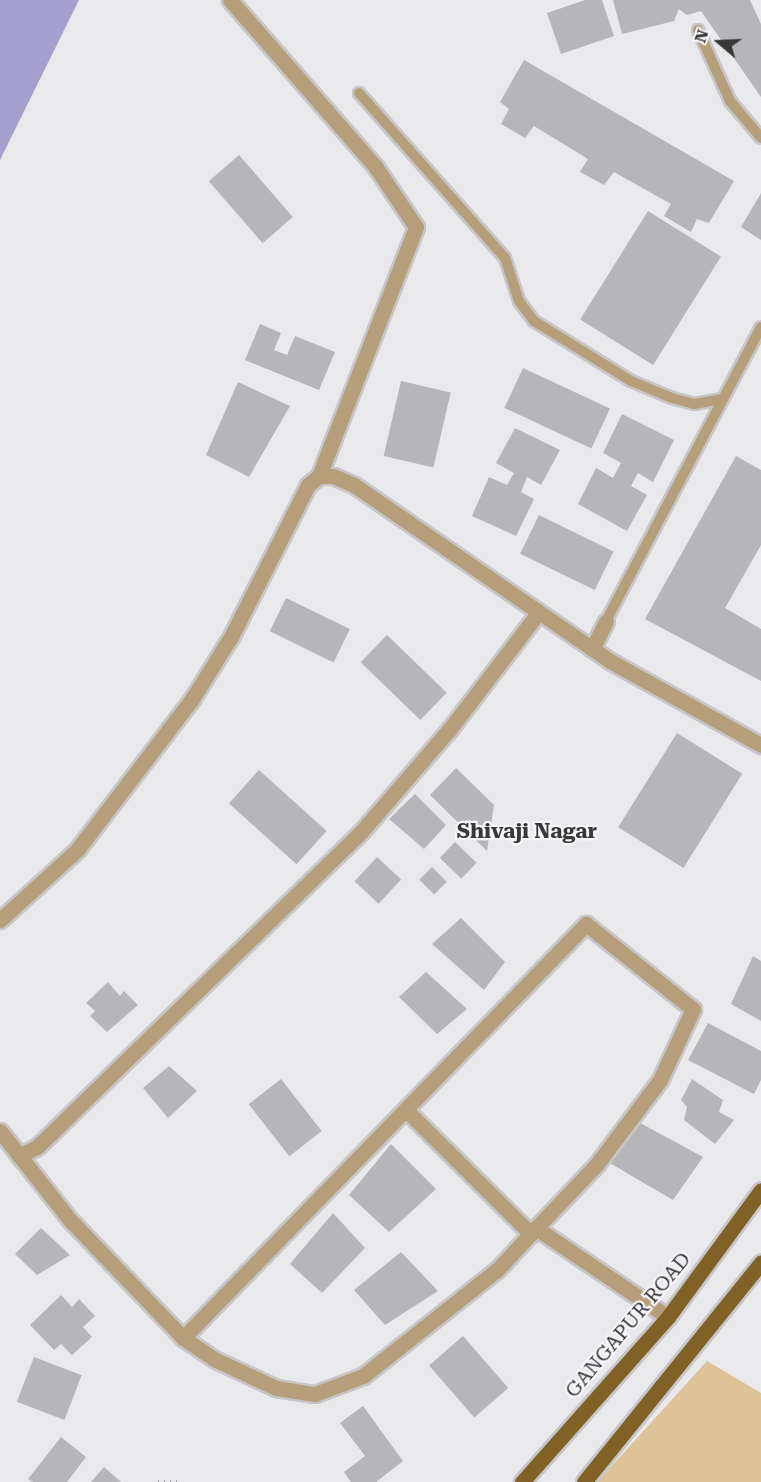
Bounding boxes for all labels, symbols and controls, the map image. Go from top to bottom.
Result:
north arrow [689,12,749,72]
text: N [691,27,712,45]
district label: Shivaji Nagar [457,818,597,844]
street label: GANGAPUR ROAD [560,1248,696,1402]

